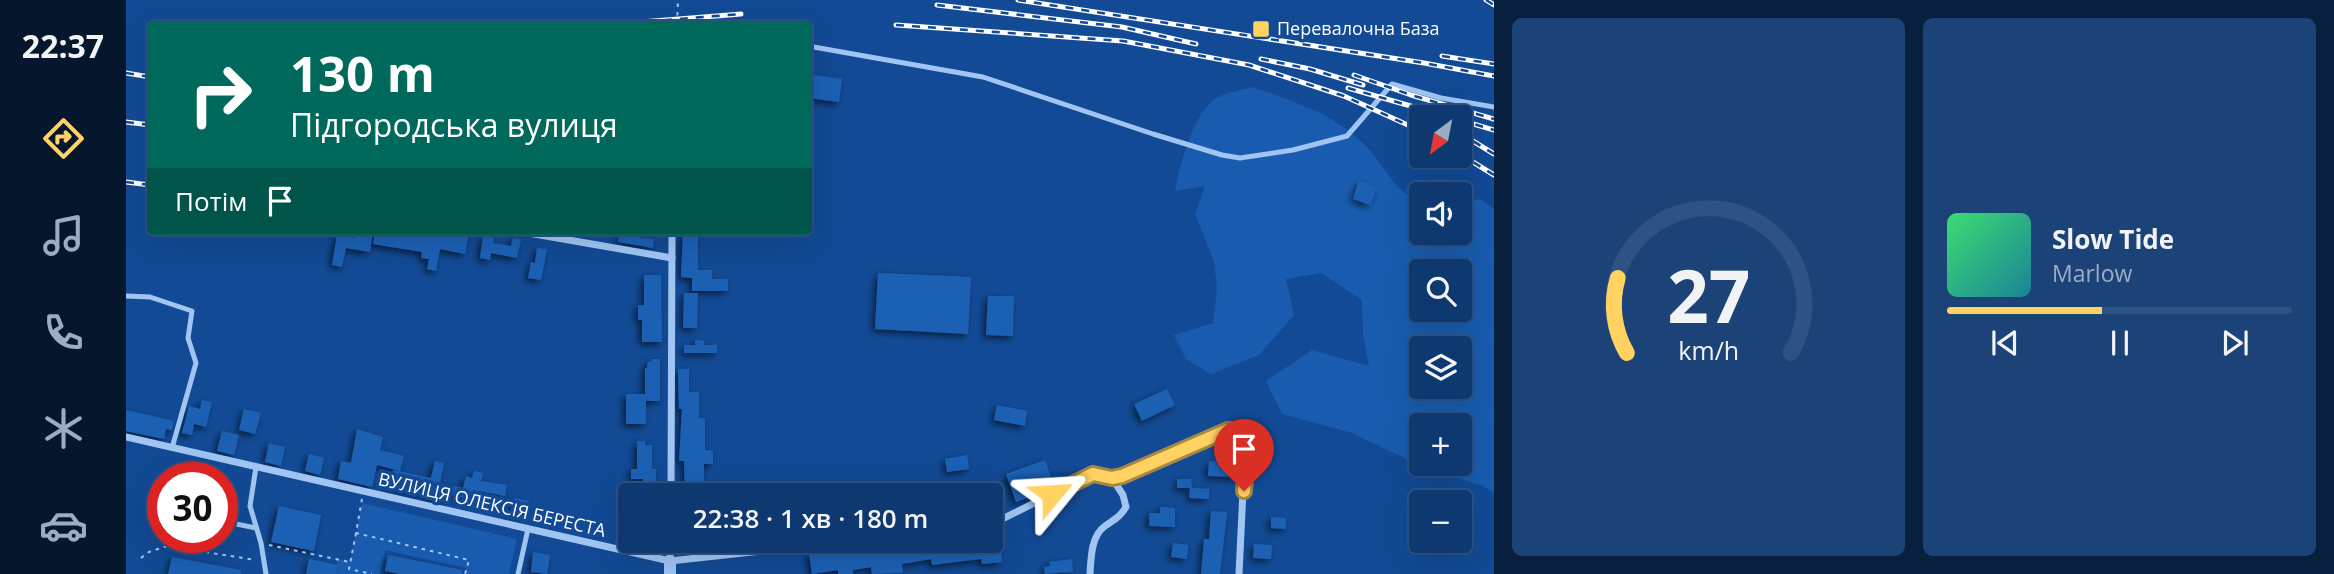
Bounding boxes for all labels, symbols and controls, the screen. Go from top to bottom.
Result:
place label: Перевалочна База [1277,16,1440,40]
marker: Перевалочна База [1251,19,1271,39]
text: 22:37 [22,24,104,67]
text: 130 m [290,40,435,106]
icon: right [175,49,266,140]
text: Підгородська вулиця [290,103,618,146]
north arrow [1409,105,1472,168]
map controls [1409,105,1472,553]
icon: directions [39,114,88,163]
icon: arrive [261,182,299,220]
button: sound [1409,182,1472,245]
text: Потім [175,183,247,219]
icon: music [39,211,88,260]
text: Slow Tide [2052,221,2174,257]
text: 27 [1667,245,1750,344]
text: Marlow [2052,257,2132,289]
button: search [1409,259,1472,322]
icon: phone [39,308,88,357]
icon: previous [1986,324,2024,362]
icon: pause [2101,324,2139,362]
icon: next [2216,324,2254,362]
text: km/h [1678,333,1739,367]
button: layers [1409,336,1472,399]
icon: climate [39,404,88,453]
button: + [1409,413,1472,476]
pin [1214,419,1274,491]
icon: arrive [1225,430,1263,468]
position arrow [1015,457,1089,531]
speed limit sign: 30 [147,462,238,553]
street label: ВУЛИЦЯ ОЛЕКСІЯ БЕРЕСТА [376,466,609,542]
button: − [1409,490,1472,553]
text: 22:38 · 1 хв · 180 m [693,500,928,536]
icon: car [39,501,88,550]

